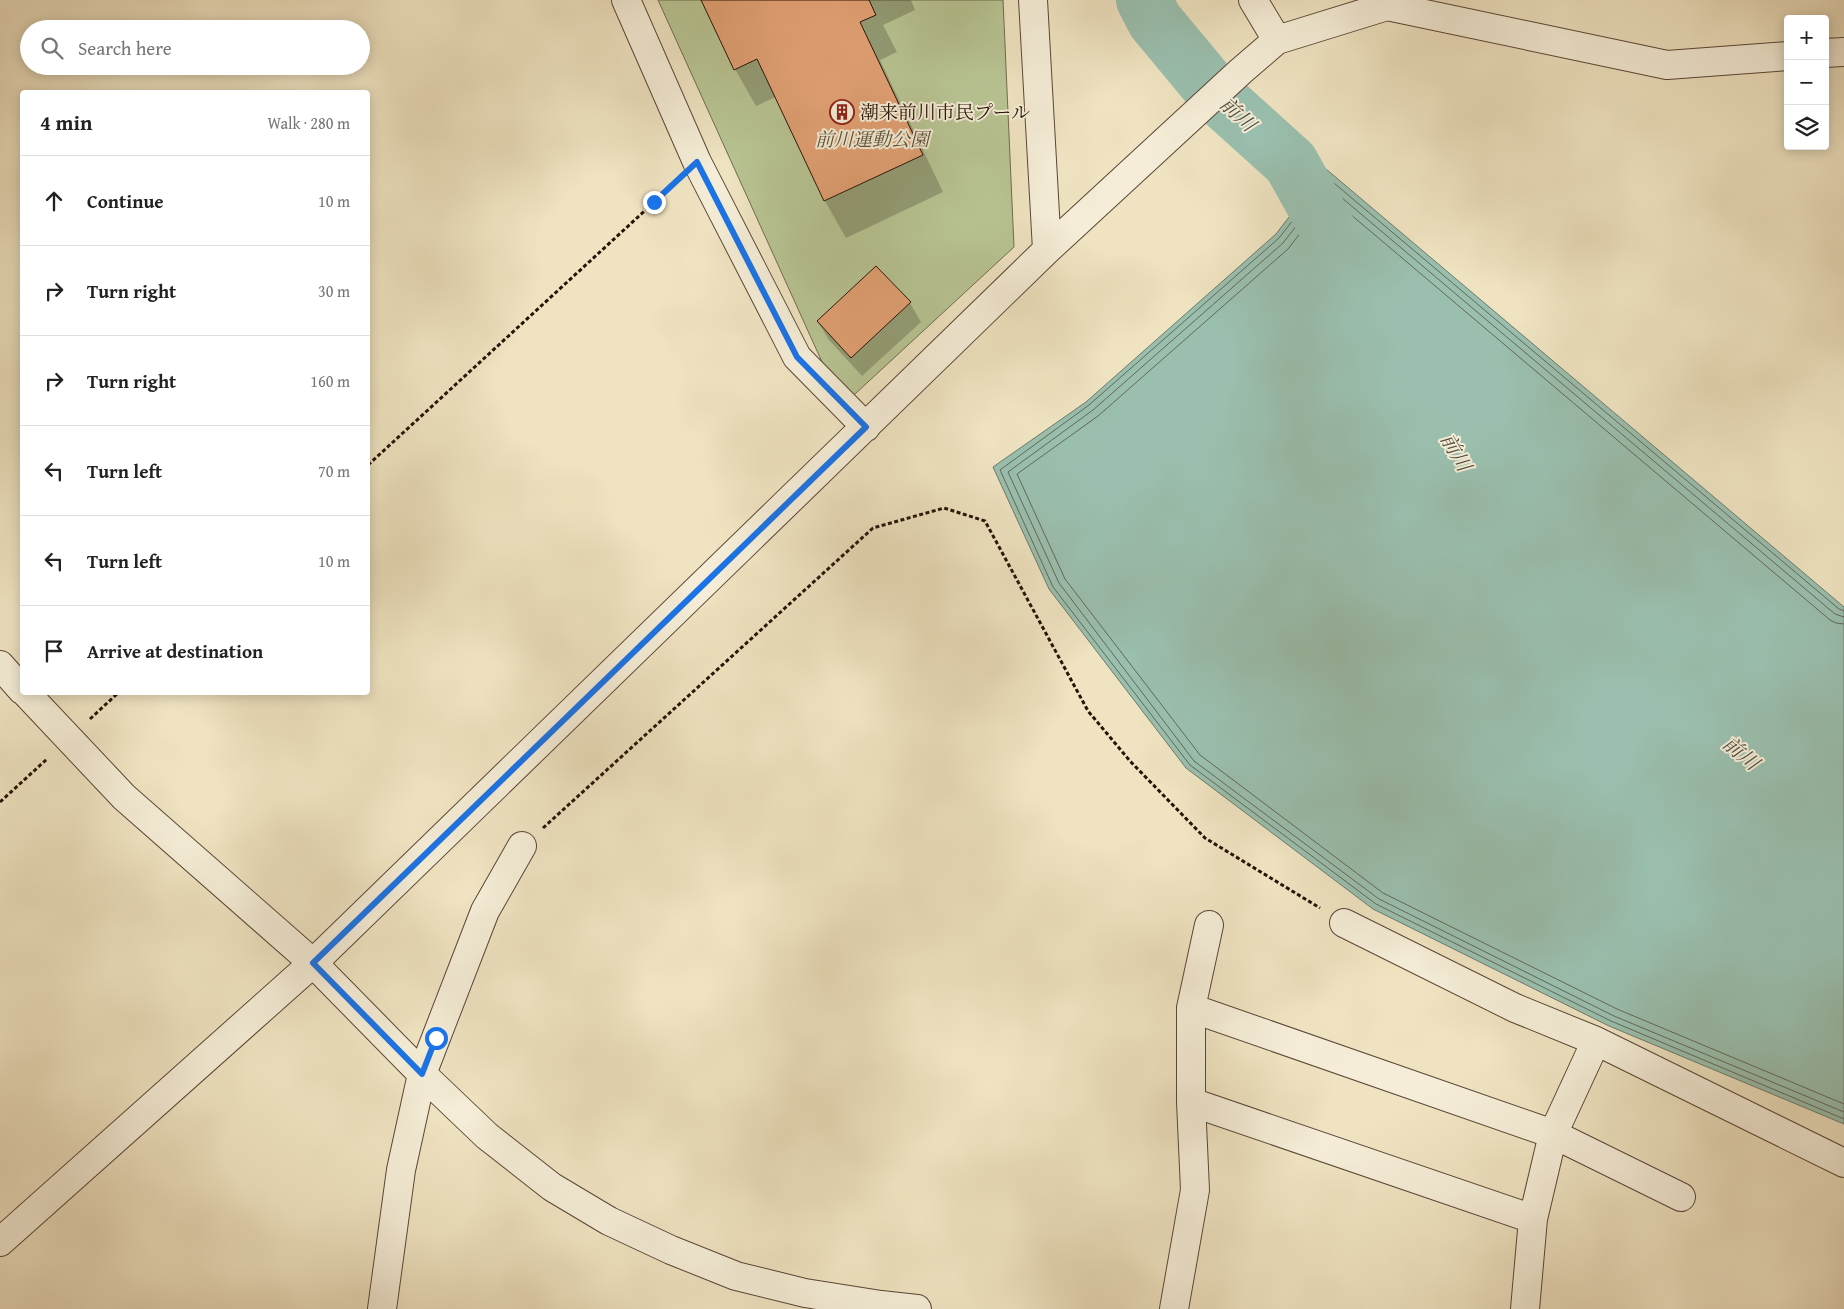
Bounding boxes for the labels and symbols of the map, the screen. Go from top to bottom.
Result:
water label: 前川 [1214,89,1264,139]
place label: 潮来前川市民プール [860,98,1030,126]
building icon: 潮来前川市民プール [829,99,855,125]
park label: 前川運動公園 [815,125,932,153]
route end [643,191,666,214]
water label: 前川 [1434,427,1480,478]
water label: 前川 [1717,729,1767,778]
route start [425,1027,448,1050]

